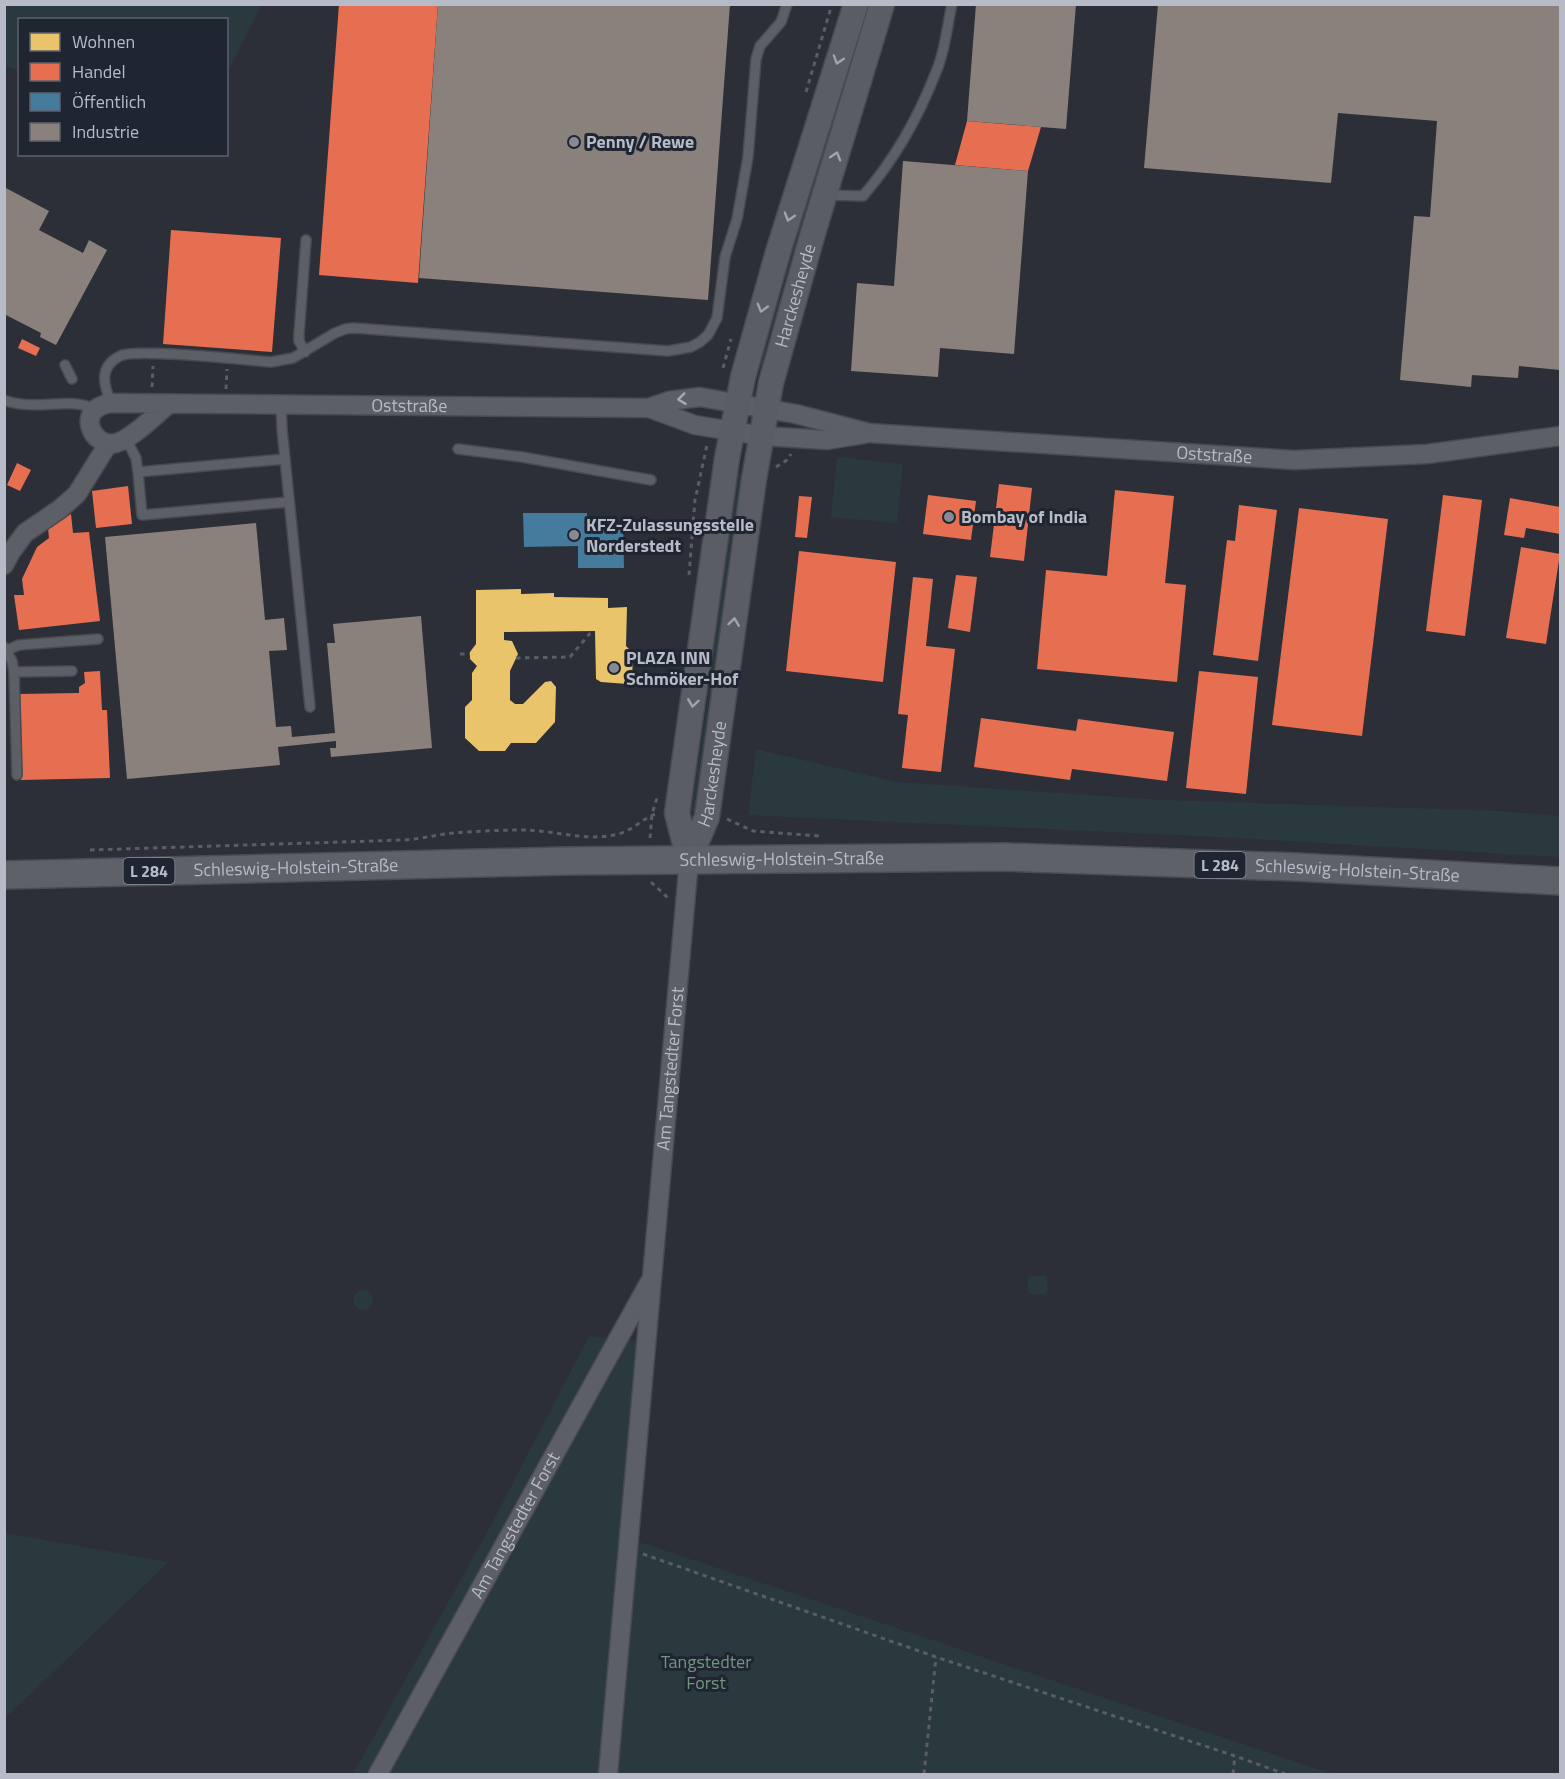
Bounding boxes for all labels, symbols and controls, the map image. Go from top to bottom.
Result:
legend [18,18,228,156]
text: Wohnen [72,28,135,55]
one-way arrow [833,54,845,65]
text: Handel [72,58,126,85]
text: Öffentlich [72,88,146,115]
text: Industrie [72,118,139,145]
place label: Penny / Rewe [586,128,694,155]
marker: Penny / Rewe [567,135,581,149]
one-way arrow [829,152,841,162]
one-way arrow [784,211,796,222]
street label: Harckesheyde [768,241,822,351]
one-way arrow [757,302,769,313]
street label: Oststraße [371,391,447,419]
one-way arrow [678,393,687,405]
street label: Oststraße [1175,439,1253,470]
place label: Bombay of India [961,503,1087,530]
marker: Bombay of India [942,510,956,524]
place label: KFZ-Zulassungsstelle Norderstedt [586,511,754,559]
marker: KFZ-Zulassungsstelle Norderstedt [567,528,581,542]
one-way arrow [728,617,740,626]
place label: PLAZA INN Schmöker-Hof [626,644,739,692]
marker: PLAZA INN Schmöker-Hof [607,661,621,675]
one-way arrow [688,699,700,708]
street label: Harckesheyde [690,719,733,831]
street label: Schleswig-Holstein-Straße [679,844,884,873]
street label: Schleswig-Holstein-Straße [193,851,399,883]
road number: L 284 [1194,852,1246,878]
street label: Schleswig-Holstein-Straße [1255,852,1460,889]
road number: L 284 [124,858,174,884]
street label: Am Tangstedter Forst [649,985,691,1152]
street label: Am Tangstedter Forst [463,1446,567,1604]
park label: Tangstedter Forst [661,1648,751,1696]

